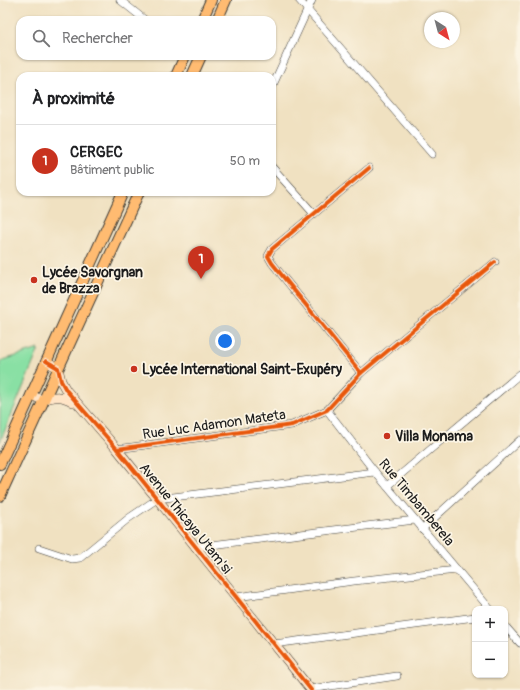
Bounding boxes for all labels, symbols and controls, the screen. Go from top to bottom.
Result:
north arrow [424,12,460,48]
search box [16,16,276,60]
icon: search [30,27,52,49]
text: Rechercher [62,29,133,48]
text: À proximité [32,88,115,109]
text: CERGEC [70,143,123,162]
text: 1 [42,153,48,169]
text: 50 m [230,153,260,169]
text: Bâtiment public [70,162,155,178]
pin: 1 [188,246,214,279]
place label: Lycée Savorgnan de Brazza [42,264,143,297]
marker: Lycée Savorgnan de Brazza [29,275,39,285]
your location [215,331,235,351]
place label: Lycée International Saint-Exupéry [142,361,342,378]
marker: Lycée International Saint-Exupéry [129,364,139,374]
street label: Rue Luc Adamon Mateta [141,406,287,443]
place label: Villa Monama [395,428,473,445]
marker: Villa Monama [382,431,392,441]
street label: Rue Timbamberela [375,455,458,549]
street label: Avenue Thicaya Utam'si [136,460,236,578]
map controls [472,606,508,678]
button: + [472,606,508,642]
button: − [472,642,508,678]

